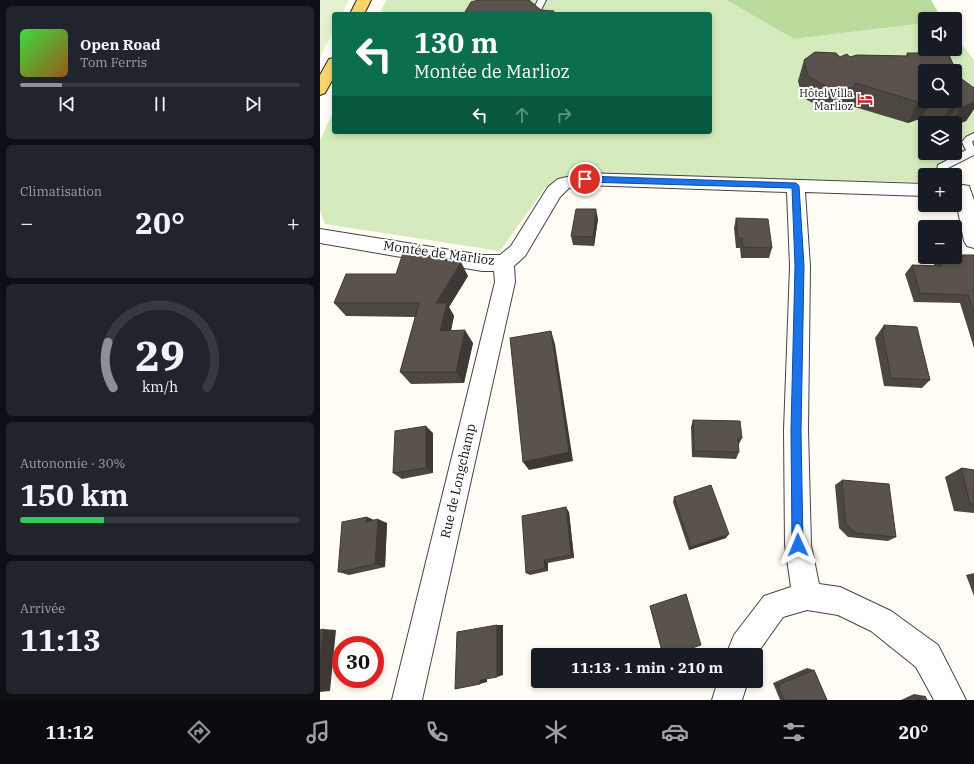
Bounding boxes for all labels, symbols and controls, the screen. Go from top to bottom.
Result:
map controls [918,12,962,264]
button: sound [918,12,962,56]
text: 130 m [414,24,498,61]
icon: left [348,28,400,80]
text: Open Road [80,35,160,54]
text: Tom Ferris [80,54,147,71]
text: Montée de Marlioz [414,60,570,83]
button: search [918,64,962,108]
place label: Hôtel Villa Marlioz [799,86,853,113]
hotel icon: Hôtel Villa Marlioz [856,90,874,108]
icon: previous [56,93,78,115]
icon: pause [149,93,171,115]
icon: next [242,93,264,115]
icon: left [469,104,491,126]
icon: ahead [511,104,533,126]
icon: right [553,104,575,126]
button: layers [918,116,962,160]
pin [568,162,602,196]
icon: arrive [574,168,596,190]
button: + [918,168,962,212]
text: Climatisation [20,183,102,200]
text: 20° [135,203,185,242]
text: − [20,208,33,237]
text: + [287,208,300,237]
button: − [918,220,962,264]
street label: Montée de Marlioz [382,237,496,269]
text: 29 [135,328,185,382]
text: km/h [142,377,178,396]
street label: Rue de Longchamp [437,422,479,540]
text: Autonomie · 30% [20,455,125,472]
text: 150 km [20,475,129,514]
position arrow [777,524,819,566]
text: Arrivée [20,600,65,617]
text: 11:13 [20,620,101,659]
speed limit sign: 30 [332,636,384,688]
text: 11:13 · 1 min · 210 m [571,658,723,677]
icon: directions [185,718,213,746]
icon: music [304,718,332,746]
icon: phone [423,718,451,746]
icon: climate [542,718,570,746]
icon: car [661,718,689,746]
icon: filters [780,718,808,746]
text: 11:12 [45,721,94,744]
text: 20° [898,721,929,744]

